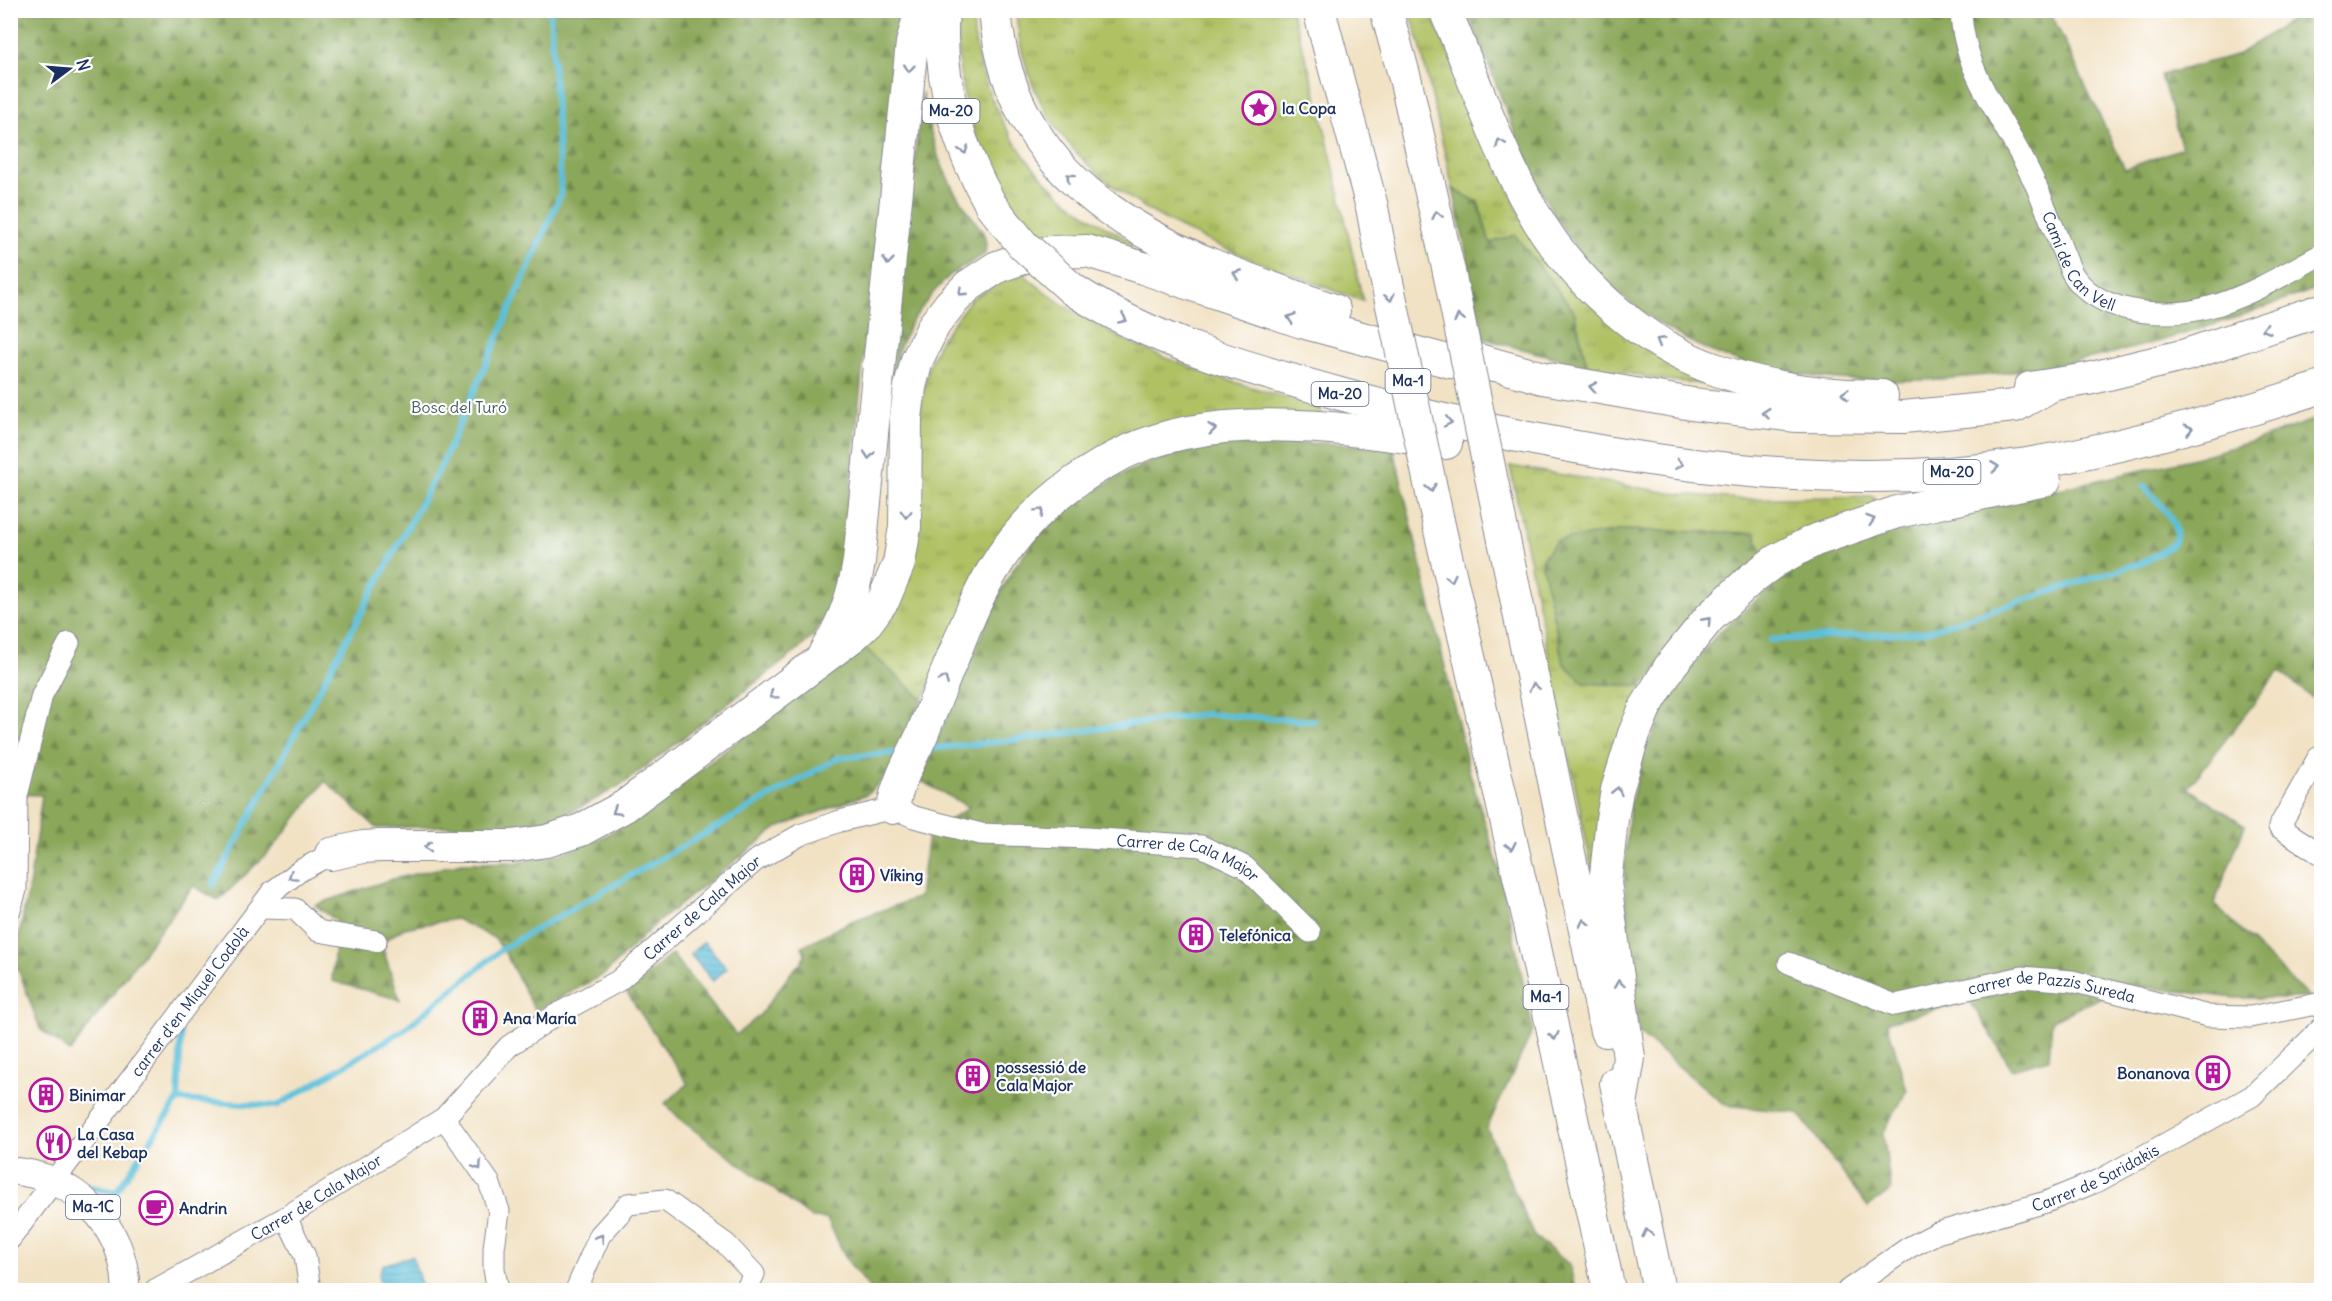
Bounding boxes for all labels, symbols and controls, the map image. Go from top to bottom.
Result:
north arrow [39,39,99,99]
text: N [72,57,95,73]
one-way arrow [903,63,916,72]
place icon: la Copa [1241,90,1277,126]
place label: la Copa [1282,98,1336,119]
road number: Ma-20 [922,99,980,123]
one-way arrow [1495,139,1507,150]
one-way arrow [957,144,969,155]
one-way arrow [1066,174,1077,185]
street label: Camí de Can Vell [2038,208,2118,315]
one-way arrow [1431,210,1444,220]
one-way arrow [882,257,895,266]
one-way arrow [1232,269,1243,281]
one-way arrow [958,285,968,296]
one-way arrow [1383,292,1396,302]
one-way arrow [1116,311,1127,323]
one-way arrow [1286,313,1297,325]
one-way arrow [1453,313,1466,323]
one-way arrow [2261,322,2272,334]
one-way arrow [1655,337,1666,348]
road number: Ma-1 [1386,369,1430,393]
one-way arrow [1589,381,1598,393]
road number: Ma-20 [1312,382,1368,406]
one-way arrow [1840,388,1849,401]
park label: Bosc del Turó [411,397,507,417]
one-way arrow [1762,407,1771,420]
one-way arrow [1443,415,1453,428]
one-way arrow [1208,423,1217,436]
one-way arrow [2184,423,2194,436]
one-way arrow [863,451,876,460]
one-way arrow [1674,458,1683,470]
road number: Ma-20 [1924,460,1980,484]
one-way arrow [1991,462,2000,474]
one-way arrow [1424,482,1437,492]
one-way arrow [1033,508,1043,519]
one-way arrow [899,509,912,518]
one-way arrow [1865,515,1876,527]
one-way arrow [1444,573,1457,583]
one-way arrow [1700,617,1711,627]
one-way arrow [937,675,949,686]
one-way arrow [1528,682,1541,692]
one-way arrow [769,688,780,699]
one-way arrow [1610,786,1623,796]
one-way arrow [612,804,622,816]
street label: Carrer de Cala Major [1116,830,1264,886]
one-way arrow [1504,840,1517,850]
one-way arrow [424,841,433,853]
street label: Carrer de Cala Major [639,850,764,964]
building icon: Víking [839,857,875,893]
place label: Víking [880,865,924,886]
one-way arrow [288,869,299,880]
building icon: Telefónica [1178,917,1214,953]
one-way arrow [1578,918,1591,928]
street label: carrer d'en Miquel Codolà [126,922,253,1080]
place label: Telefónica [1219,925,1291,945]
street label: carrer de Pazzis Sureda [1966,967,2137,1007]
one-way arrow [1613,979,1625,988]
road number: Ma-1 [1524,985,1568,1009]
building icon: Ana María [462,1000,498,1036]
place label: Ana María [503,1008,577,1028]
one-way arrow [1547,1031,1560,1041]
building icon: Bonanova [2195,1055,2231,1091]
place label: possessió de Cala Major [996,1057,1087,1095]
building icon: possessió de Cala Major [955,1058,991,1094]
place label: Bonanova [2117,1063,2190,1083]
building icon: Binimar [28,1077,64,1113]
place label: Binimar [69,1085,126,1105]
place label: La Casa del Kebap [77,1124,148,1163]
restaurant icon: La Casa del Kebap [36,1125,72,1161]
street label: Carrer de Saridakis [2029,1139,2162,1216]
street label: Carrer de Cala Major [247,1149,386,1245]
one-way arrow [470,1160,482,1170]
cafe icon: Andrin [138,1190,174,1226]
road number: Ma-1C [66,1195,120,1219]
place label: Andrin [179,1198,227,1218]
one-way arrow [1641,1228,1654,1238]
one-way arrow [593,1233,604,1244]

